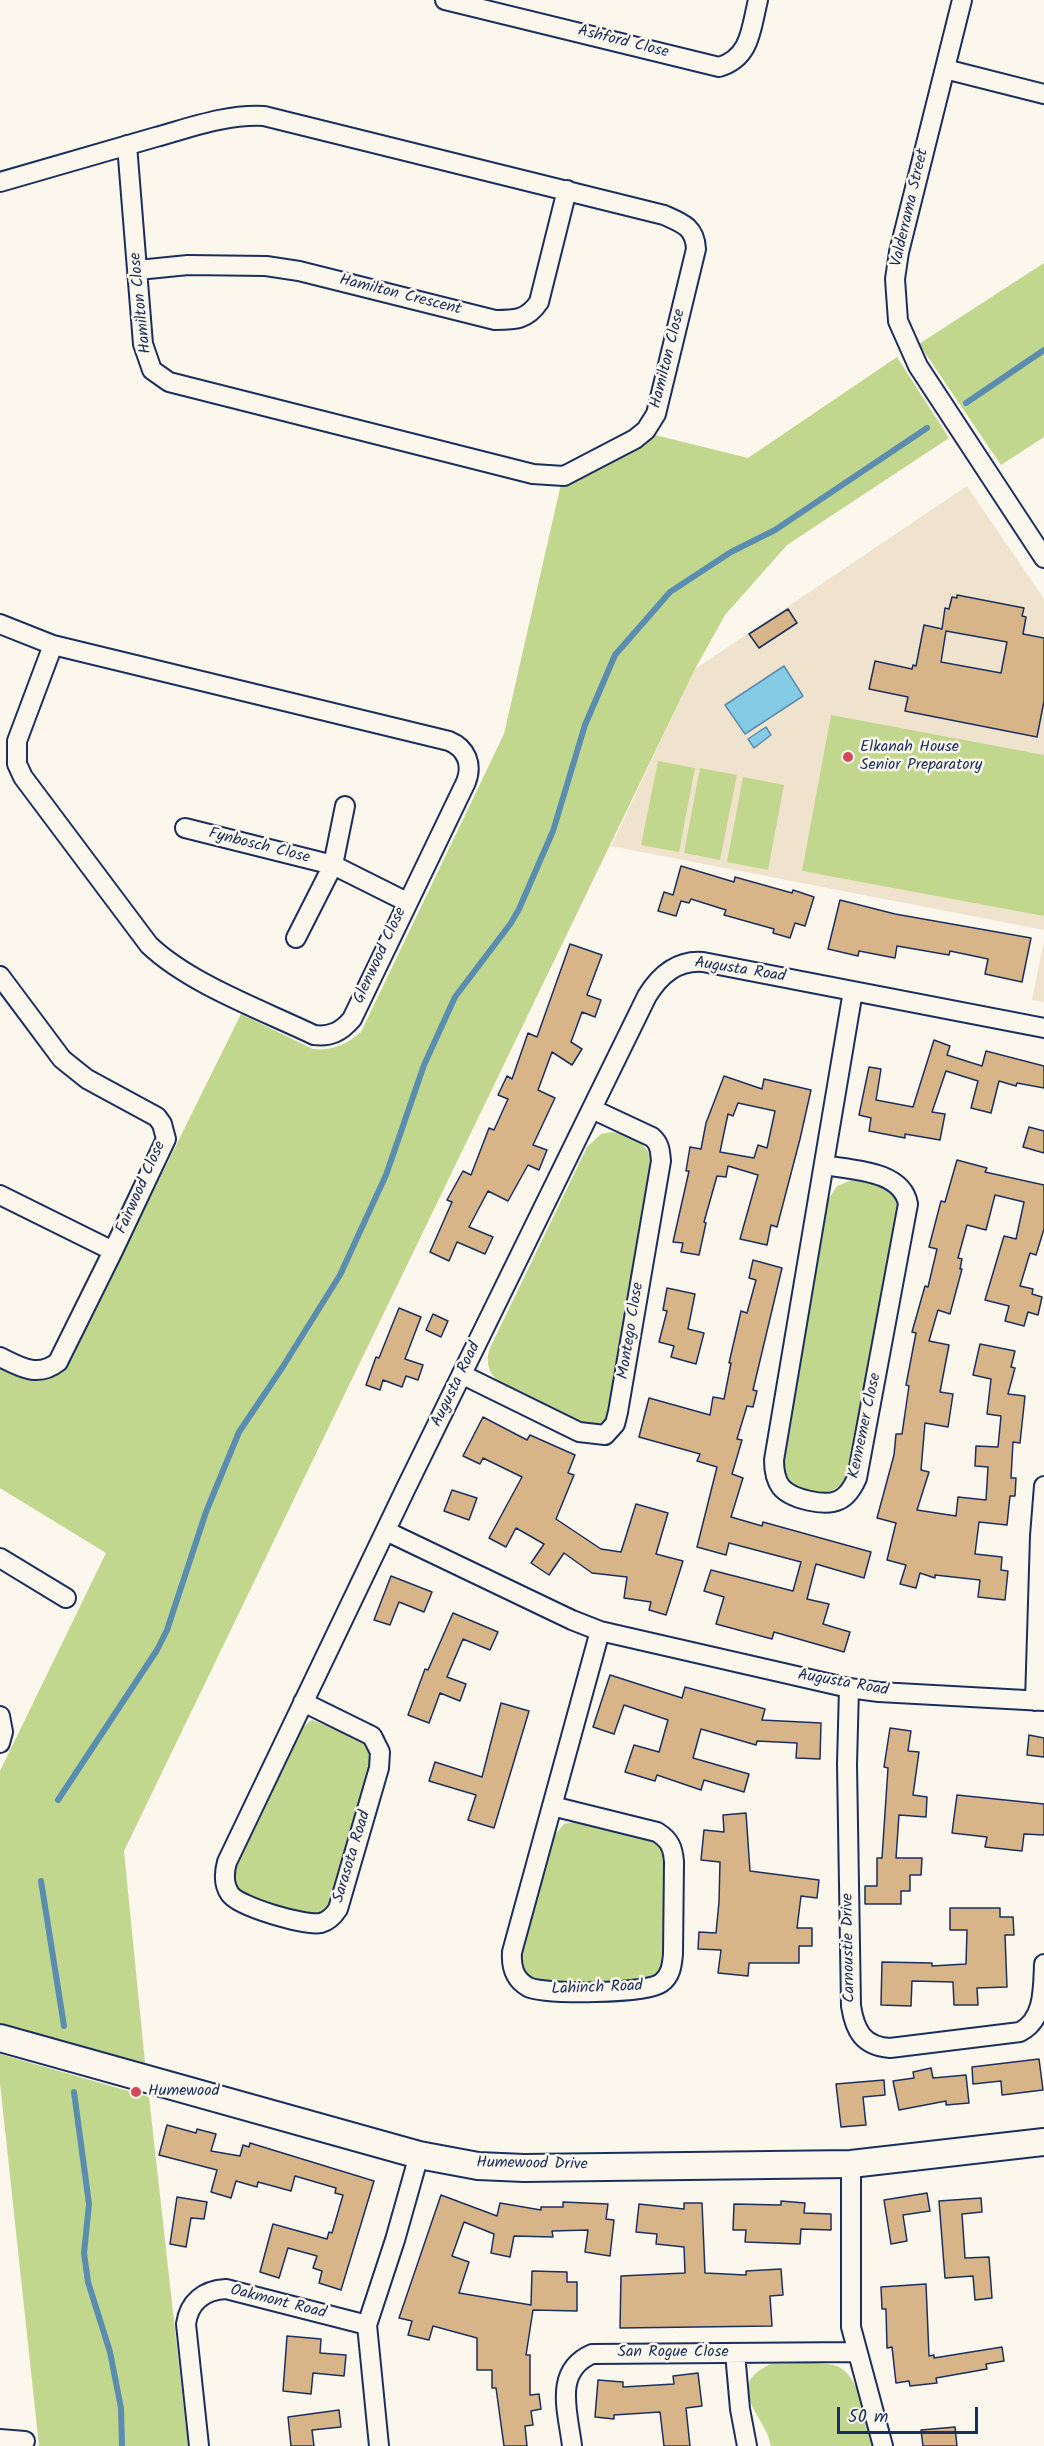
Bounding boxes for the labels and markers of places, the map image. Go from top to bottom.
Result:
place label: Elkanah House Senior Preparatory [860,738,982,776]
marker: Elkanah House Senior Preparatory [841,750,855,764]
place label: Humewood [148,2082,220,2102]
marker: Humewood [129,2085,143,2099]

